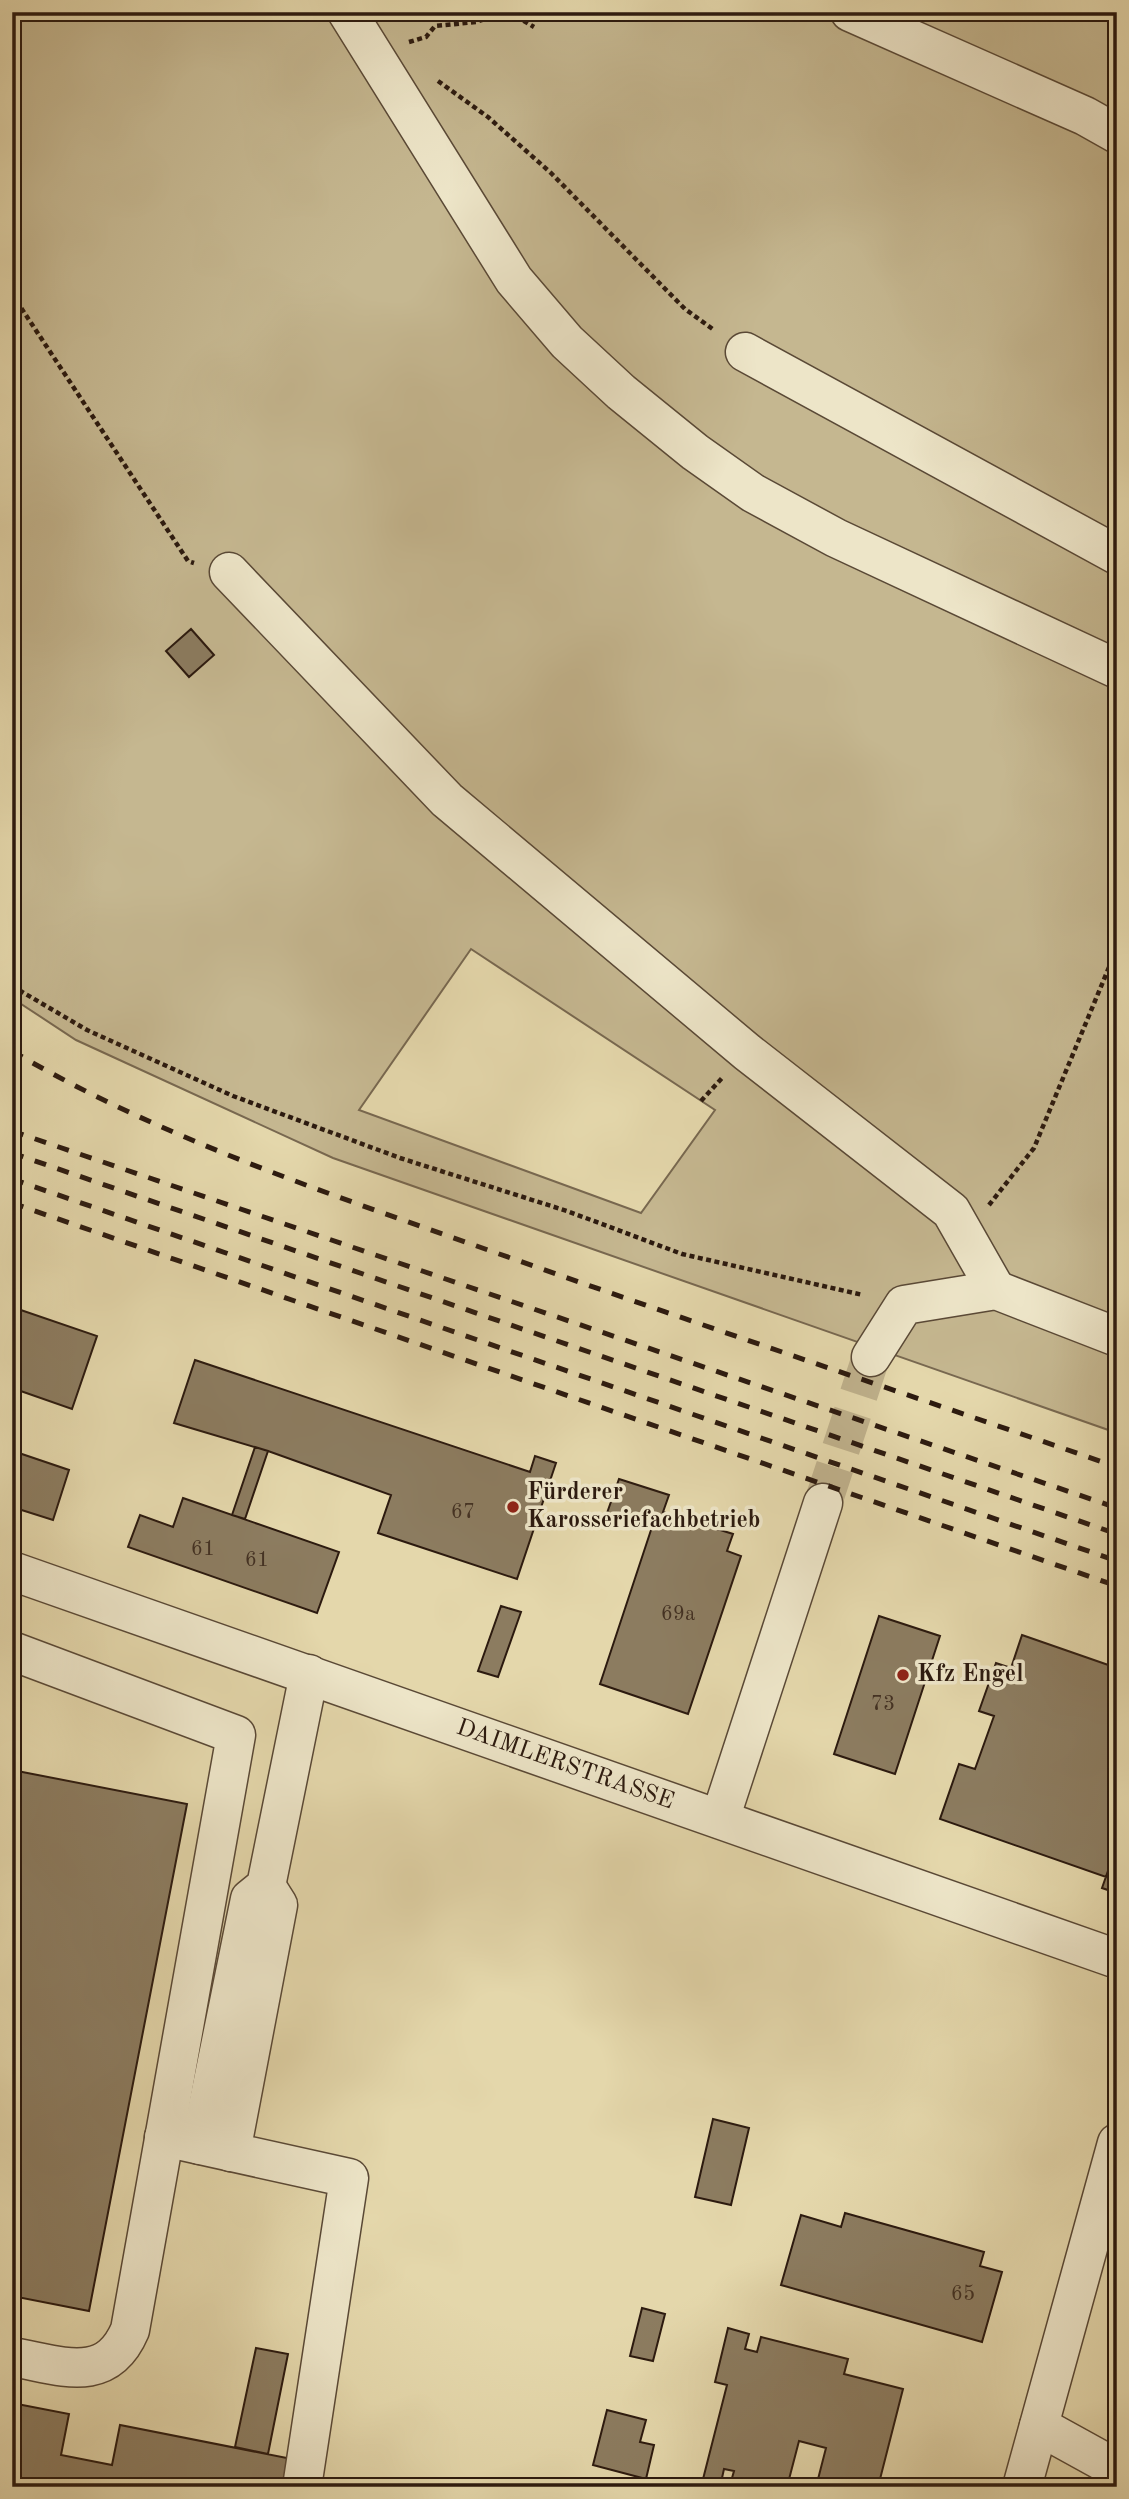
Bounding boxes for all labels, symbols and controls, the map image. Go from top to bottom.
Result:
place label: Fürderer Karosseriefachbetrieb [527,1481,761,1533]
marker: Fürderer Karosseriefachbetrieb [505,1499,521,1515]
house number: 67 [451,1502,475,1523]
house number: 61 [191,1539,215,1560]
house number: 61 [245,1550,269,1571]
house number: 69a [661,1604,695,1625]
place label: Kfz Engel [917,1663,1024,1687]
marker: Kfz Engel [895,1667,911,1683]
house number: 73 [871,1694,895,1715]
street label: DAIMLERSTRASSE [453,1716,677,1814]
house number: 65 [951,2284,975,2305]

